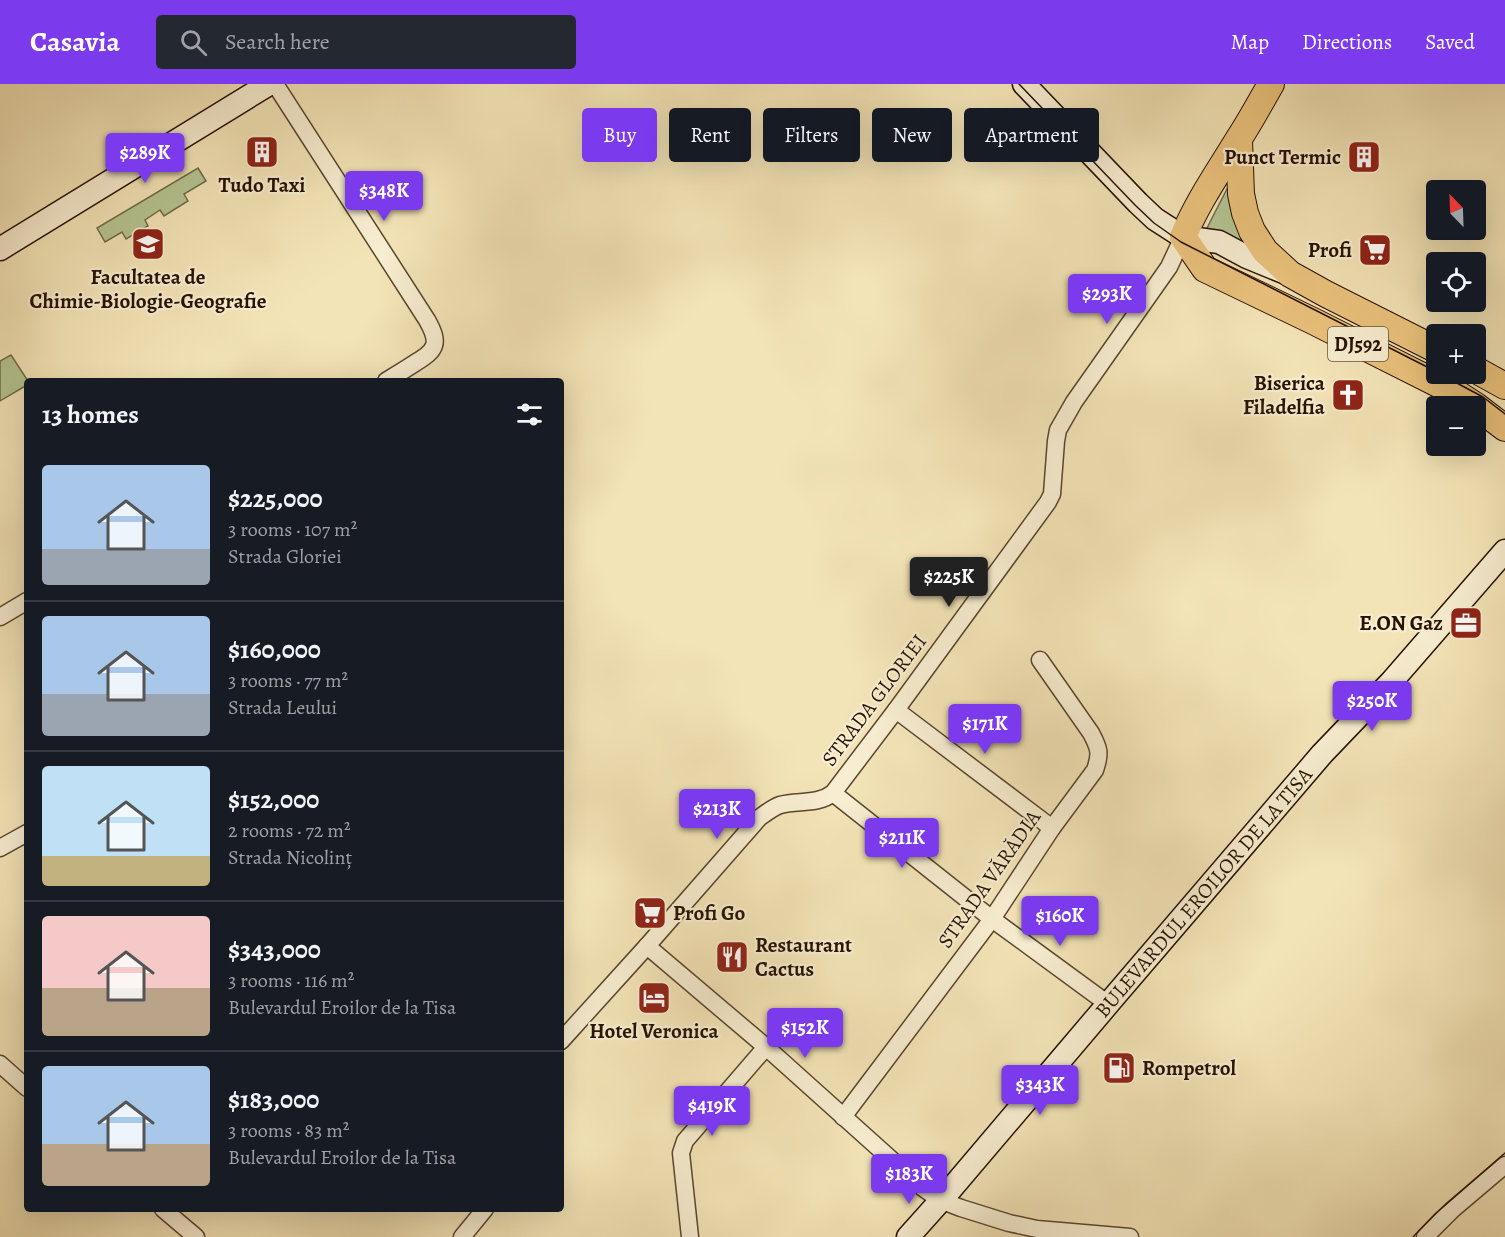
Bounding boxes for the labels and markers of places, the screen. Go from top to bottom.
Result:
pin: $289K [103,133,187,184]
building icon: Tudo Taxi [244,134,280,170]
building icon: Punct Termic [1346,139,1382,175]
place label: Punct Termic [1224,143,1341,171]
place label: Tudo Taxi [219,171,305,199]
pin: $348K [342,171,426,222]
school or university icon: Facultatea de Chimie-Biologie-Geografie [130,226,166,262]
supermarket icon: Profi [1357,232,1393,268]
place label: Profi [1308,236,1352,264]
place label: Facultatea de Chimie-Biologie-Geografie [29,263,267,315]
pin: $293K [1065,274,1149,325]
place label: Biserica Filadelfia [1243,369,1326,421]
church icon: Biserica Filadelfia [1330,377,1366,413]
pin: $225K [907,557,991,608]
office icon: E.ON Gaz [1448,605,1484,641]
place label: E.ON Gaz [1359,609,1443,637]
pin: $250K [1330,681,1414,732]
pin: $171K [943,704,1027,755]
pin: $213K [675,789,759,840]
pin: $211K [860,818,944,869]
supermarket icon: Profi Go [632,895,668,931]
pin: $160K [1018,896,1102,947]
place label: Profi Go [673,899,745,927]
place label: Restaurant Cactus [755,931,852,983]
restaurant icon: Restaurant Cactus [714,939,750,975]
hotel icon: Hotel Veronica [636,980,672,1016]
pin: $152K [763,1008,847,1059]
place label: Hotel Veronica [589,1017,720,1045]
fuel station icon: Rompetrol [1101,1050,1137,1086]
place label: Rompetrol [1142,1054,1236,1082]
pin: $343K [998,1065,1082,1116]
pin: $419K [670,1086,754,1137]
pin: $183K [867,1154,951,1205]

